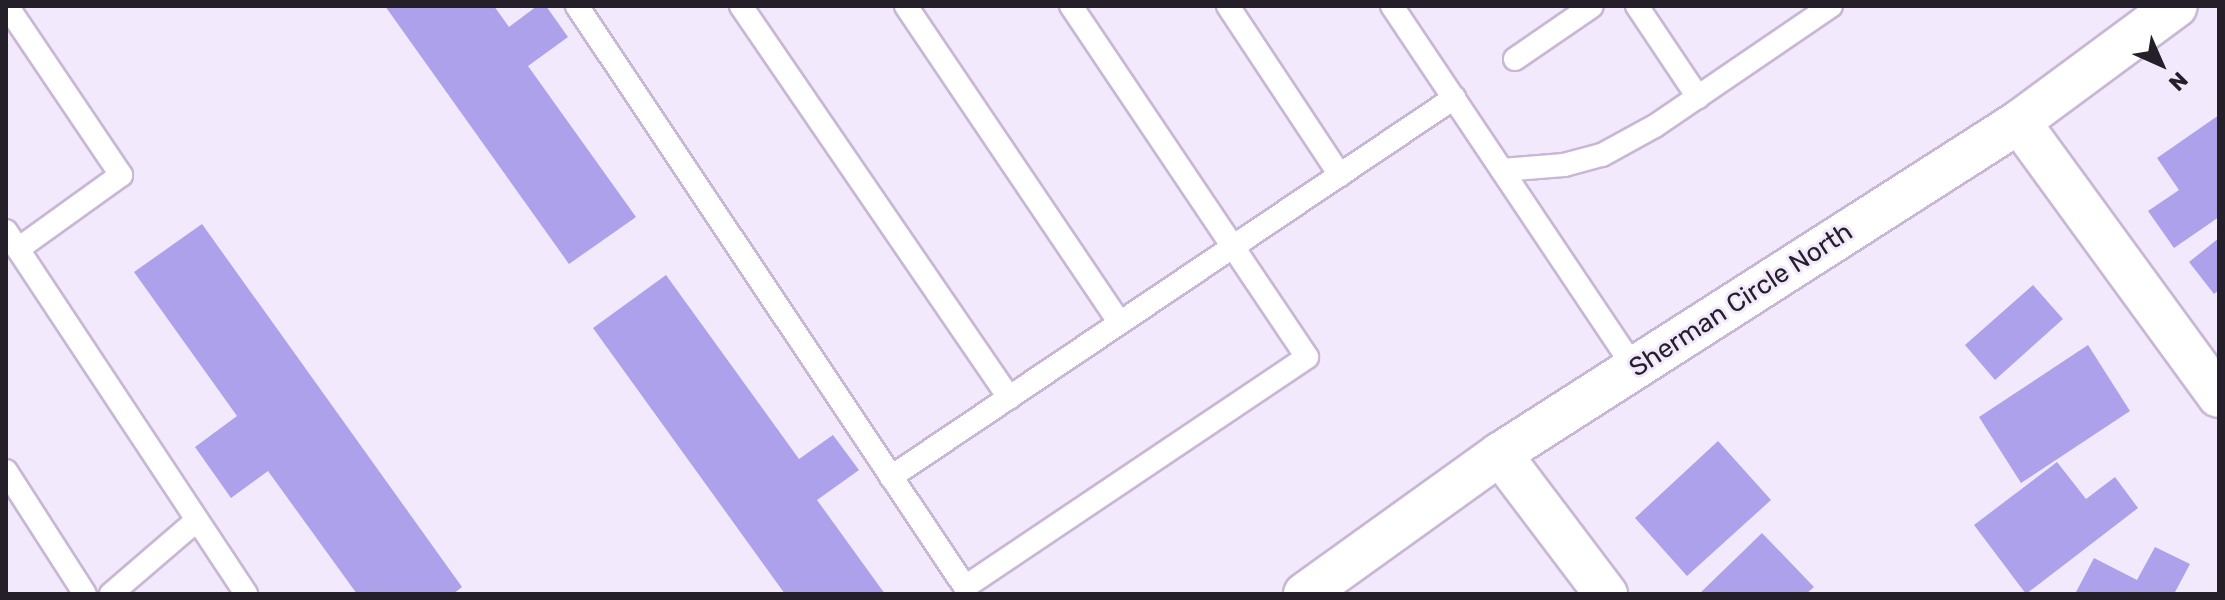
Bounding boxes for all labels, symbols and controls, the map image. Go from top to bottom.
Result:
north arrow [2121,24,2201,104]
text: N [2163,66,2193,96]
street label: Sherman Circle North [1624,216,1858,384]

